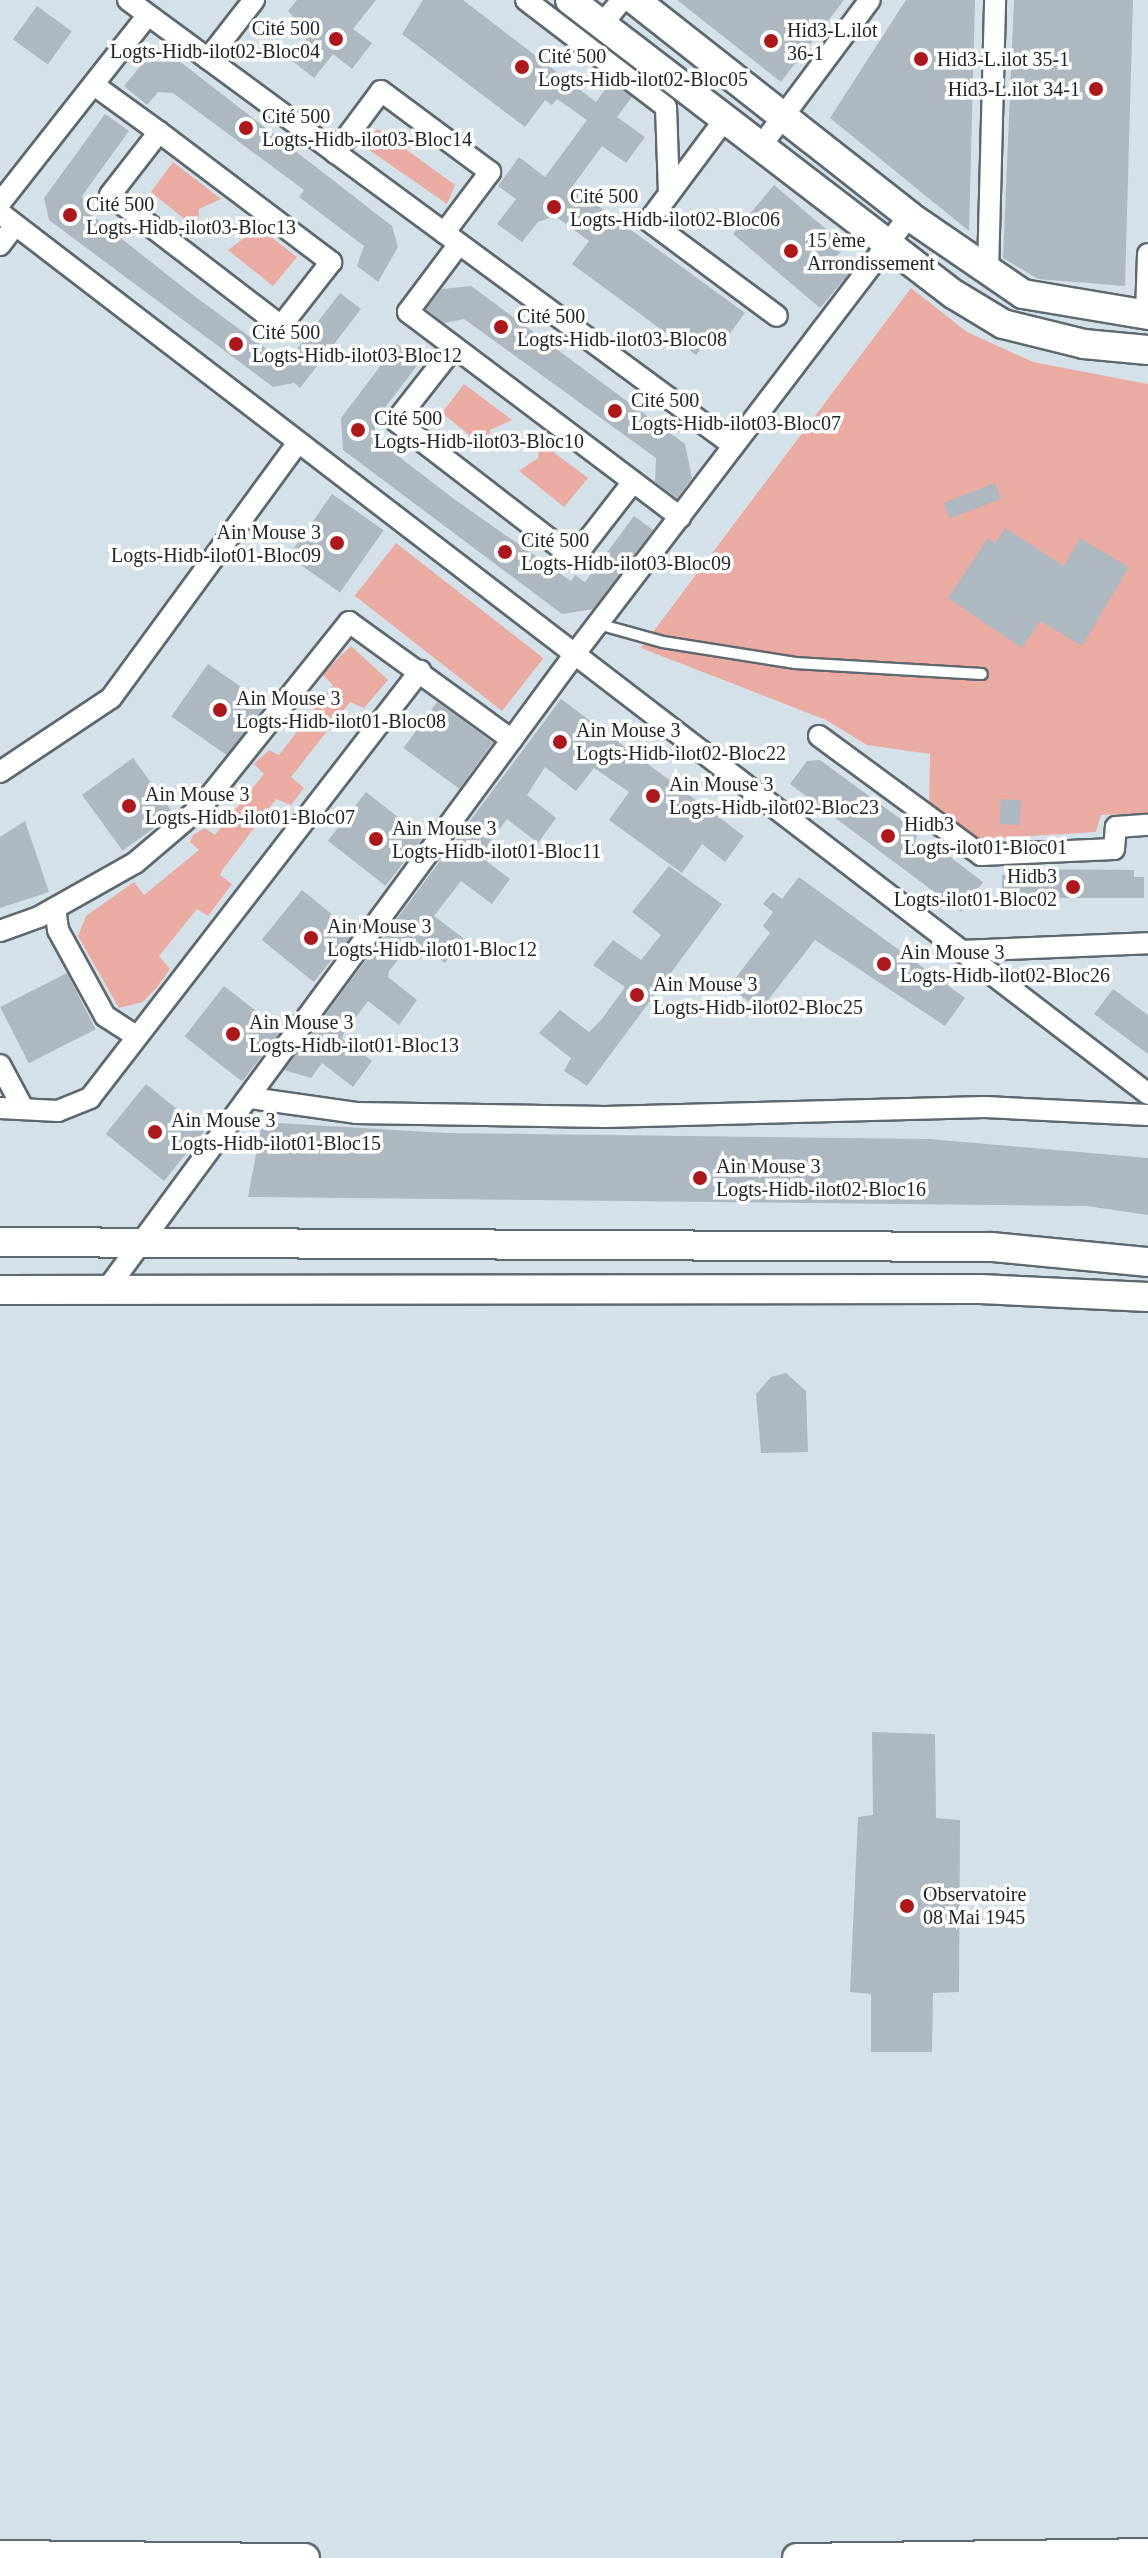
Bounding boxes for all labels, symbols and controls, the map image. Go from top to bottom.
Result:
place label: Cité 500 Logts-Hidb-ilot02-Bloc04 [101,16,320,63]
place label: Hid3-L.ilot 36-1 [787,18,876,65]
marker: Cité 500 Logts-Hidb-ilot02-Bloc04 [327,30,345,48]
marker: Hid3-L.ilot 36-1 [762,32,780,50]
place label: Cité 500 Logts-Hidb-ilot02-Bloc05 [538,44,757,91]
place label: Hid3-L.ilot 35-1 [937,47,1073,71]
marker: Hid3-L.ilot 35-1 [912,50,930,68]
marker: Cité 500 Logts-Hidb-ilot02-Bloc05 [513,58,531,76]
place label: Hid3-L.ilot 34-1 [944,77,1080,101]
marker: Hid3-L.ilot 34-1 [1087,80,1105,98]
place label: Cité 500 Logts-Hidb-ilot03-Bloc14 [262,104,481,151]
marker: Cité 500 Logts-Hidb-ilot03-Bloc14 [237,119,255,137]
place label: Cité 500 Logts-Hidb-ilot02-Bloc06 [570,184,789,231]
place label: Cité 500 Logts-Hidb-ilot03-Bloc13 [86,192,305,239]
marker: Cité 500 Logts-Hidb-ilot02-Bloc06 [545,198,563,216]
marker: Cité 500 Logts-Hidb-ilot03-Bloc13 [61,206,79,224]
place label: 15 ème Arrondissement [807,228,942,275]
marker: 15 ème Arrondissement [782,242,800,260]
place label: Cité 500 Logts-Hidb-ilot03-Bloc08 [517,304,736,351]
marker: Cité 500 Logts-Hidb-ilot03-Bloc08 [492,318,510,336]
place label: Cité 500 Logts-Hidb-ilot03-Bloc12 [252,320,471,367]
marker: Cité 500 Logts-Hidb-ilot03-Bloc12 [227,335,245,353]
place label: Cité 500 Logts-Hidb-ilot03-Bloc07 [631,388,850,435]
marker: Cité 500 Logts-Hidb-ilot03-Bloc07 [606,402,624,420]
place label: Cité 500 Logts-Hidb-ilot03-Bloc10 [374,406,593,453]
marker: Cité 500 Logts-Hidb-ilot03-Bloc10 [349,421,367,439]
place label: Ain Mouse 3 Logts-Hidb-ilot01-Bloc09 [102,520,321,567]
place label: Cité 500 Logts-Hidb-ilot03-Bloc09 [521,528,740,575]
marker: Ain Mouse 3 Logts-Hidb-ilot01-Bloc09 [328,534,346,552]
marker: Cité 500 Logts-Hidb-ilot03-Bloc09 [496,543,514,561]
place label: Ain Mouse 3 Logts-Hidb-ilot01-Bloc08 [236,686,455,733]
marker: Ain Mouse 3 Logts-Hidb-ilot01-Bloc08 [211,701,229,719]
place label: Ain Mouse 3 Logts-Hidb-ilot02-Bloc22 [576,718,795,765]
marker: Ain Mouse 3 Logts-Hidb-ilot02-Bloc22 [551,733,569,751]
place label: Ain Mouse 3 Logts-Hidb-ilot02-Bloc23 [669,772,888,819]
place label: Ain Mouse 3 Logts-Hidb-ilot01-Bloc07 [145,782,364,829]
marker: Ain Mouse 3 Logts-Hidb-ilot02-Bloc23 [644,787,662,805]
marker: Ain Mouse 3 Logts-Hidb-ilot01-Bloc07 [120,797,138,815]
place label: Hidb3 Logts-ilot01-Bloc01 [904,812,1076,859]
place label: Ain Mouse 3 Logts-Hidb-ilot01-Bloc11 [392,816,611,863]
marker: Hidb3 Logts-ilot01-Bloc01 [879,827,897,845]
marker: Ain Mouse 3 Logts-Hidb-ilot01-Bloc11 [367,830,385,848]
place label: Hidb3 Logts-ilot01-Bloc02 [885,864,1057,911]
marker: Hidb3 Logts-ilot01-Bloc02 [1064,878,1082,896]
place label: Ain Mouse 3 Logts-Hidb-ilot01-Bloc12 [327,914,546,961]
marker: Ain Mouse 3 Logts-Hidb-ilot01-Bloc12 [302,929,320,947]
place label: Ain Mouse 3 Logts-Hidb-ilot02-Bloc26 [900,940,1119,987]
marker: Ain Mouse 3 Logts-Hidb-ilot02-Bloc26 [875,955,893,973]
place label: Ain Mouse 3 Logts-Hidb-ilot02-Bloc25 [653,972,872,1019]
marker: Ain Mouse 3 Logts-Hidb-ilot02-Bloc25 [628,986,646,1004]
place label: Ain Mouse 3 Logts-Hidb-ilot01-Bloc13 [249,1010,468,1057]
marker: Ain Mouse 3 Logts-Hidb-ilot01-Bloc13 [224,1025,242,1043]
place label: Ain Mouse 3 Logts-Hidb-ilot01-Bloc15 [171,1108,390,1155]
marker: Ain Mouse 3 Logts-Hidb-ilot01-Bloc15 [146,1123,164,1141]
place label: Ain Mouse 3 Logts-Hidb-ilot02-Bloc16 [716,1154,935,1201]
marker: Ain Mouse 3 Logts-Hidb-ilot02-Bloc16 [691,1169,709,1187]
place label: Observatoire 08 Mai 1945 [923,1882,1031,1929]
marker: Observatoire 08 Mai 1945 [898,1897,916,1915]

